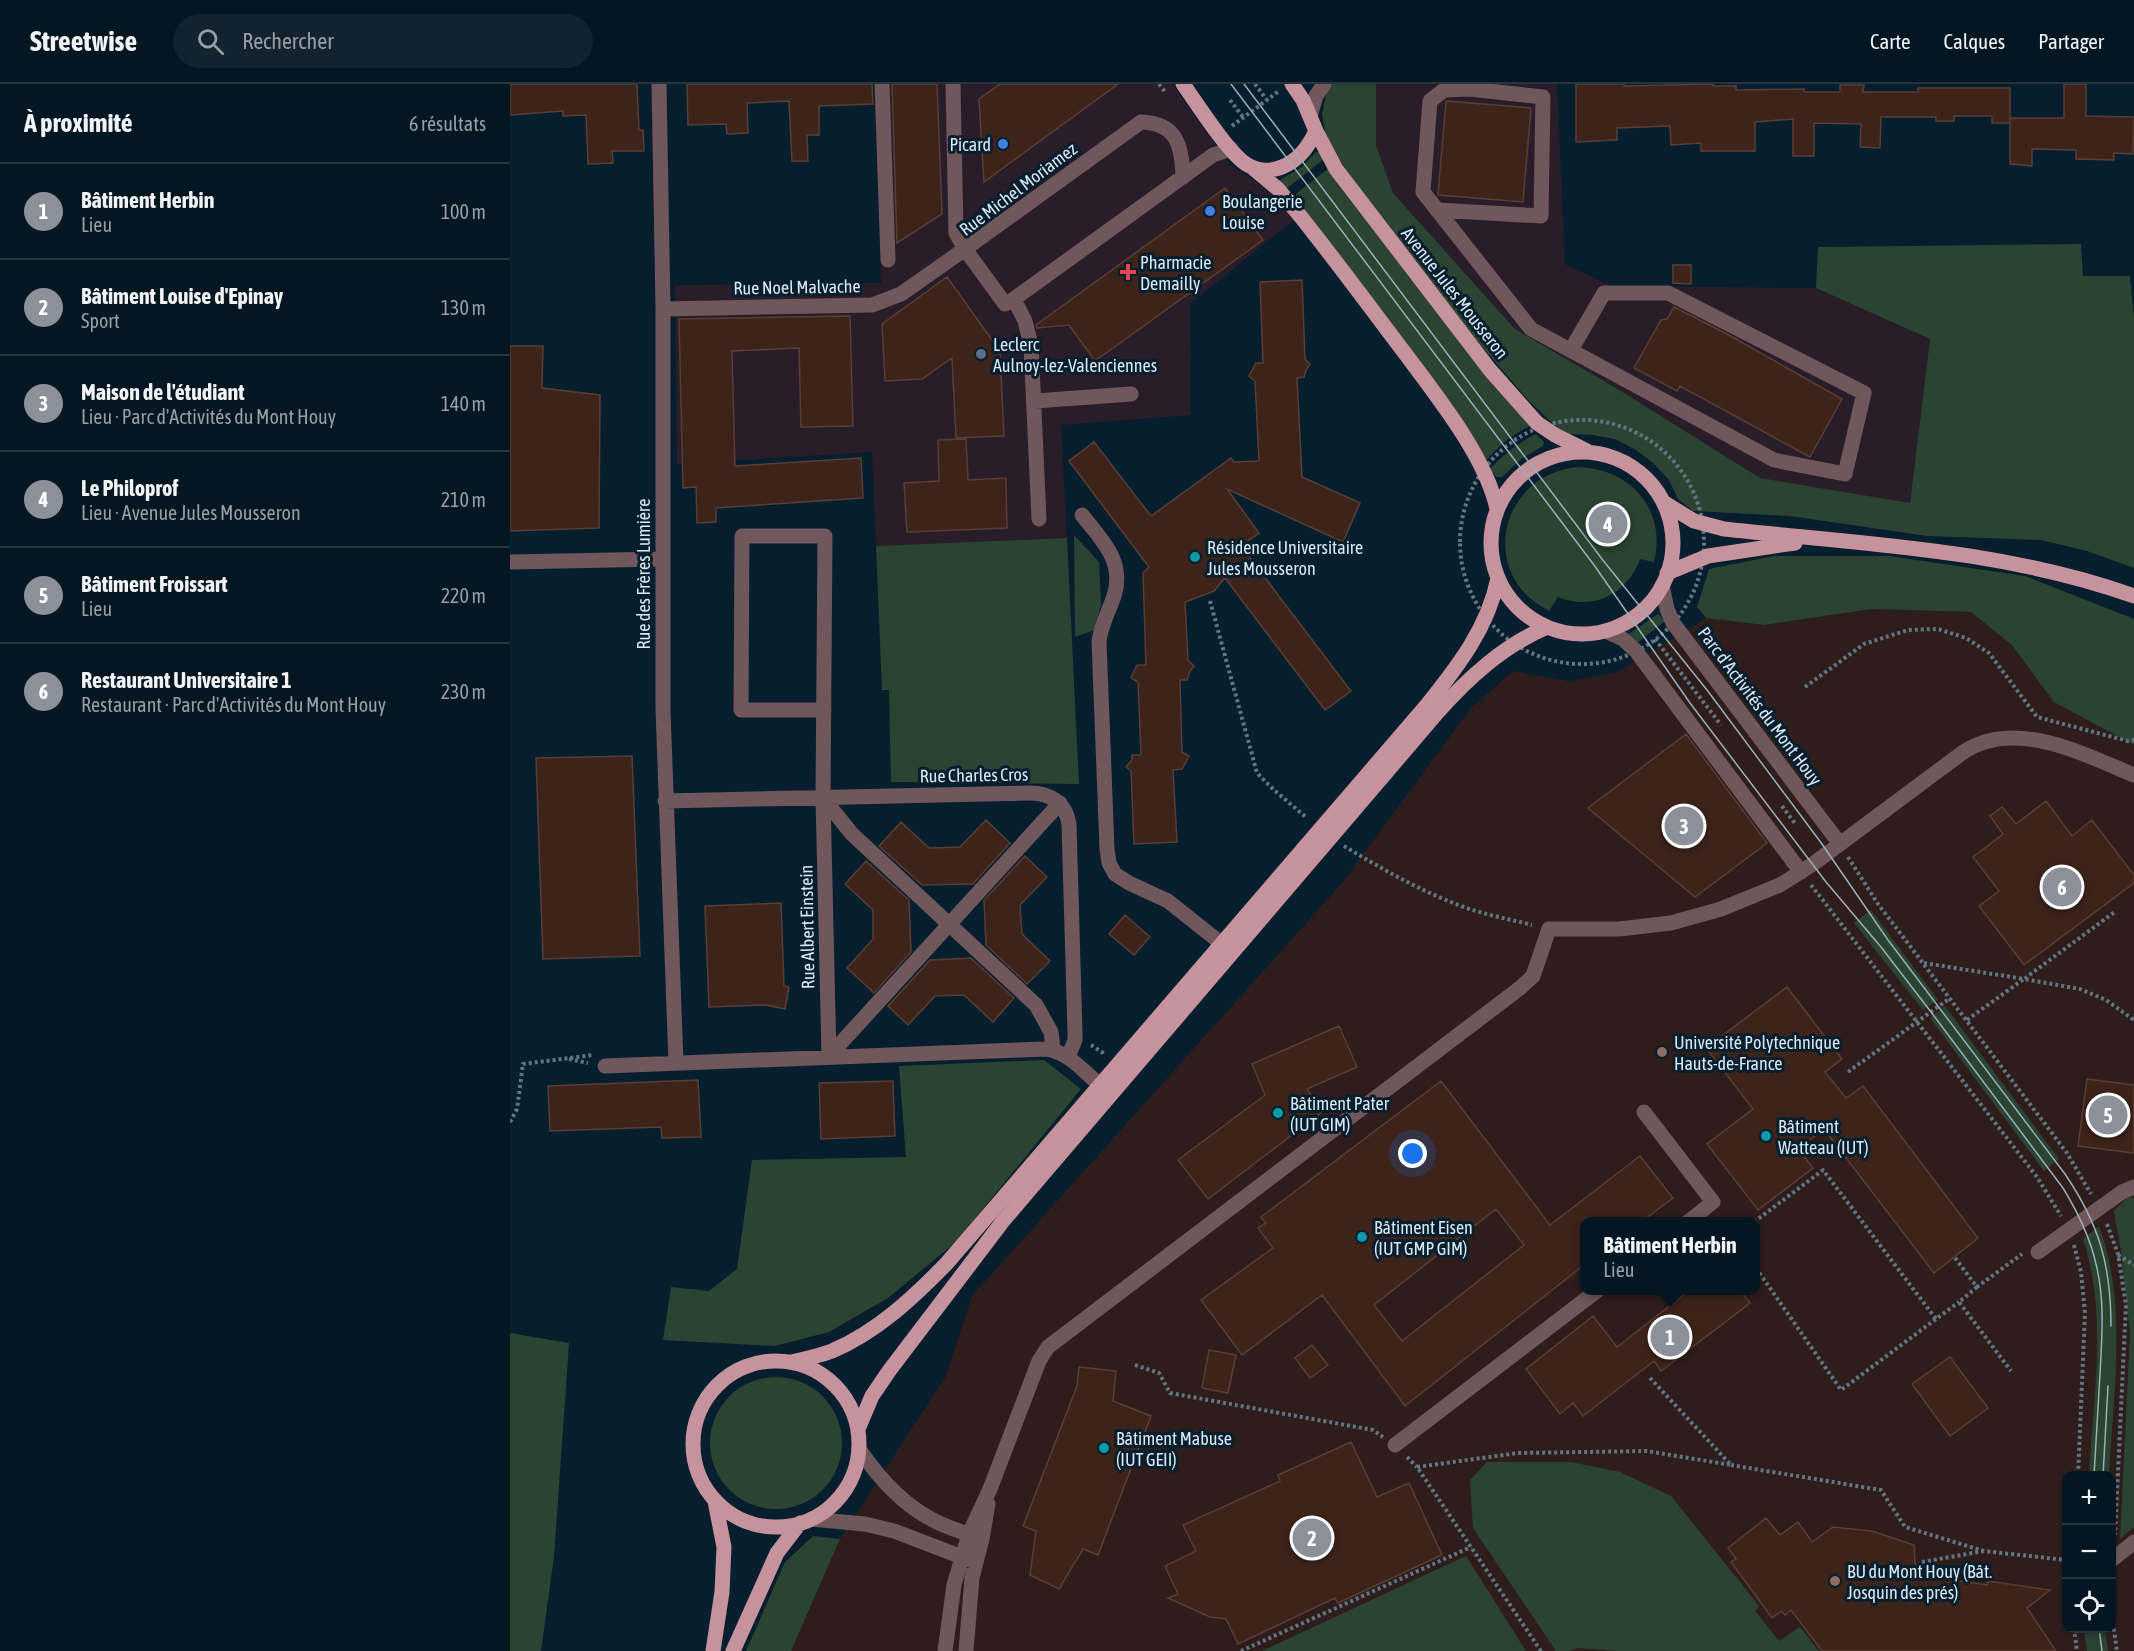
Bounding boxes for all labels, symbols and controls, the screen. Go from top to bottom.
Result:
search box [173,14,593,68]
text: Streetwise [30,25,137,57]
icon: search [194,25,227,58]
text: Rechercher [242,28,334,54]
text: Carte [1870,29,1911,53]
text: Calques [1944,29,2005,53]
text: Partager [2038,29,2104,53]
text: À proximité [24,108,132,138]
text: 6 résultats [409,112,486,135]
place label: Picard [950,134,991,155]
marker: Picard [996,137,1010,151]
street label: Rue Michel Moriamez [955,138,1081,240]
text: Bâtiment Herbin [81,187,214,213]
place label: Boulangerie Louise [1222,191,1303,233]
text: 1 [39,200,48,223]
text: 100 m [441,200,486,223]
marker: Boulangerie Louise [1203,204,1217,218]
text: Lieu [81,213,112,236]
street label: Avenue Jules Mousseron [1397,223,1513,363]
place label: Pharmacie Demailly [1140,252,1212,294]
marker: Pharmacie Demailly [1121,265,1135,279]
street label: Rue Noel Malvache [733,275,861,299]
text: Bâtiment Louise d'Epinay [81,283,283,309]
text: 2 [39,296,48,319]
text: 130 m [441,296,486,319]
text: Sport [81,309,120,332]
place label: Leclerc Aulnoy-lez-Valenciennes [993,334,1157,376]
marker: Leclerc Aulnoy-lez-Valenciennes [974,347,988,361]
text: Maison de l'étudiant [81,379,244,405]
text: 3 [39,392,48,415]
text: 140 m [441,392,486,415]
text: Lieu · Parc d'Activités du Mont Houy [81,405,336,428]
text: Le Philoprof [81,475,178,501]
text: 4 [39,488,48,511]
text: 210 m [441,488,486,511]
street label: Rue des Frères Lumière [633,499,654,649]
text: Lieu · Avenue Jules Mousseron [81,501,301,524]
pin: 4 [1588,502,1628,546]
place label: Résidence Universitaire Jules Mousseron [1207,537,1363,579]
marker: Résidence Universitaire Jules Mousseron [1188,550,1202,564]
text: Bâtiment Froissart [81,571,228,597]
text: 5 [39,584,48,607]
text: 220 m [441,584,486,607]
text: Lieu [81,597,112,620]
street label: Parc d'Activités du Mont Houy [1694,623,1826,789]
text: Restaurant Universitaire 1 [81,667,292,693]
text: 6 [39,680,48,703]
text: 230 m [441,680,486,703]
text: Restaurant · Parc d'Activités du Mont Houy [81,693,386,716]
street label: Rue Charles Cros [919,764,1029,786]
pin: 3 [1664,804,1704,848]
pin: 6 [2042,864,2082,910]
street label: Rue Albert Einstein [795,865,819,989]
place label: Université Polytechnique Hauts-de-France [1674,1032,1840,1074]
marker: Université Polytechnique Hauts-de-France [1655,1045,1669,1059]
pin: 5 [2088,1092,2128,1138]
place label: Bâtiment Pater (IUT GIM) [1290,1093,1390,1135]
marker: Bâtiment Pater (IUT GIM) [1271,1106,1285,1120]
place label: Bâtiment Watteau (IUT) [1778,1116,1869,1158]
marker: Bâtiment Watteau (IUT) [1759,1129,1773,1143]
your location [1398,1139,1427,1168]
place label: Bâtiment Eisen (IUT GMP GIM) [1374,1217,1473,1259]
popup [1580,1217,1760,1295]
marker: Bâtiment Eisen (IUT GMP GIM) [1355,1230,1369,1244]
text: Bâtiment Herbin [1603,1232,1737,1258]
text: Lieu [1603,1258,1634,1281]
pin: 1 [1650,1314,1690,1360]
place label: Bâtiment Mabuse (IUT GEII) [1116,1428,1232,1470]
marker: Bâtiment Mabuse (IUT GEII) [1097,1441,1111,1455]
map controls [2062,1471,2116,1633]
button: + [2062,1471,2116,1525]
pin: 2 [1292,1516,1332,1560]
button: − [2062,1525,2116,1579]
place label: BU du Mont Houy (Bât. Josquin des prés) [1847,1561,1992,1603]
marker: BU du Mont Houy (Bât. Josquin des prés) [1828,1574,1842,1588]
button: locate [2062,1579,2116,1633]

